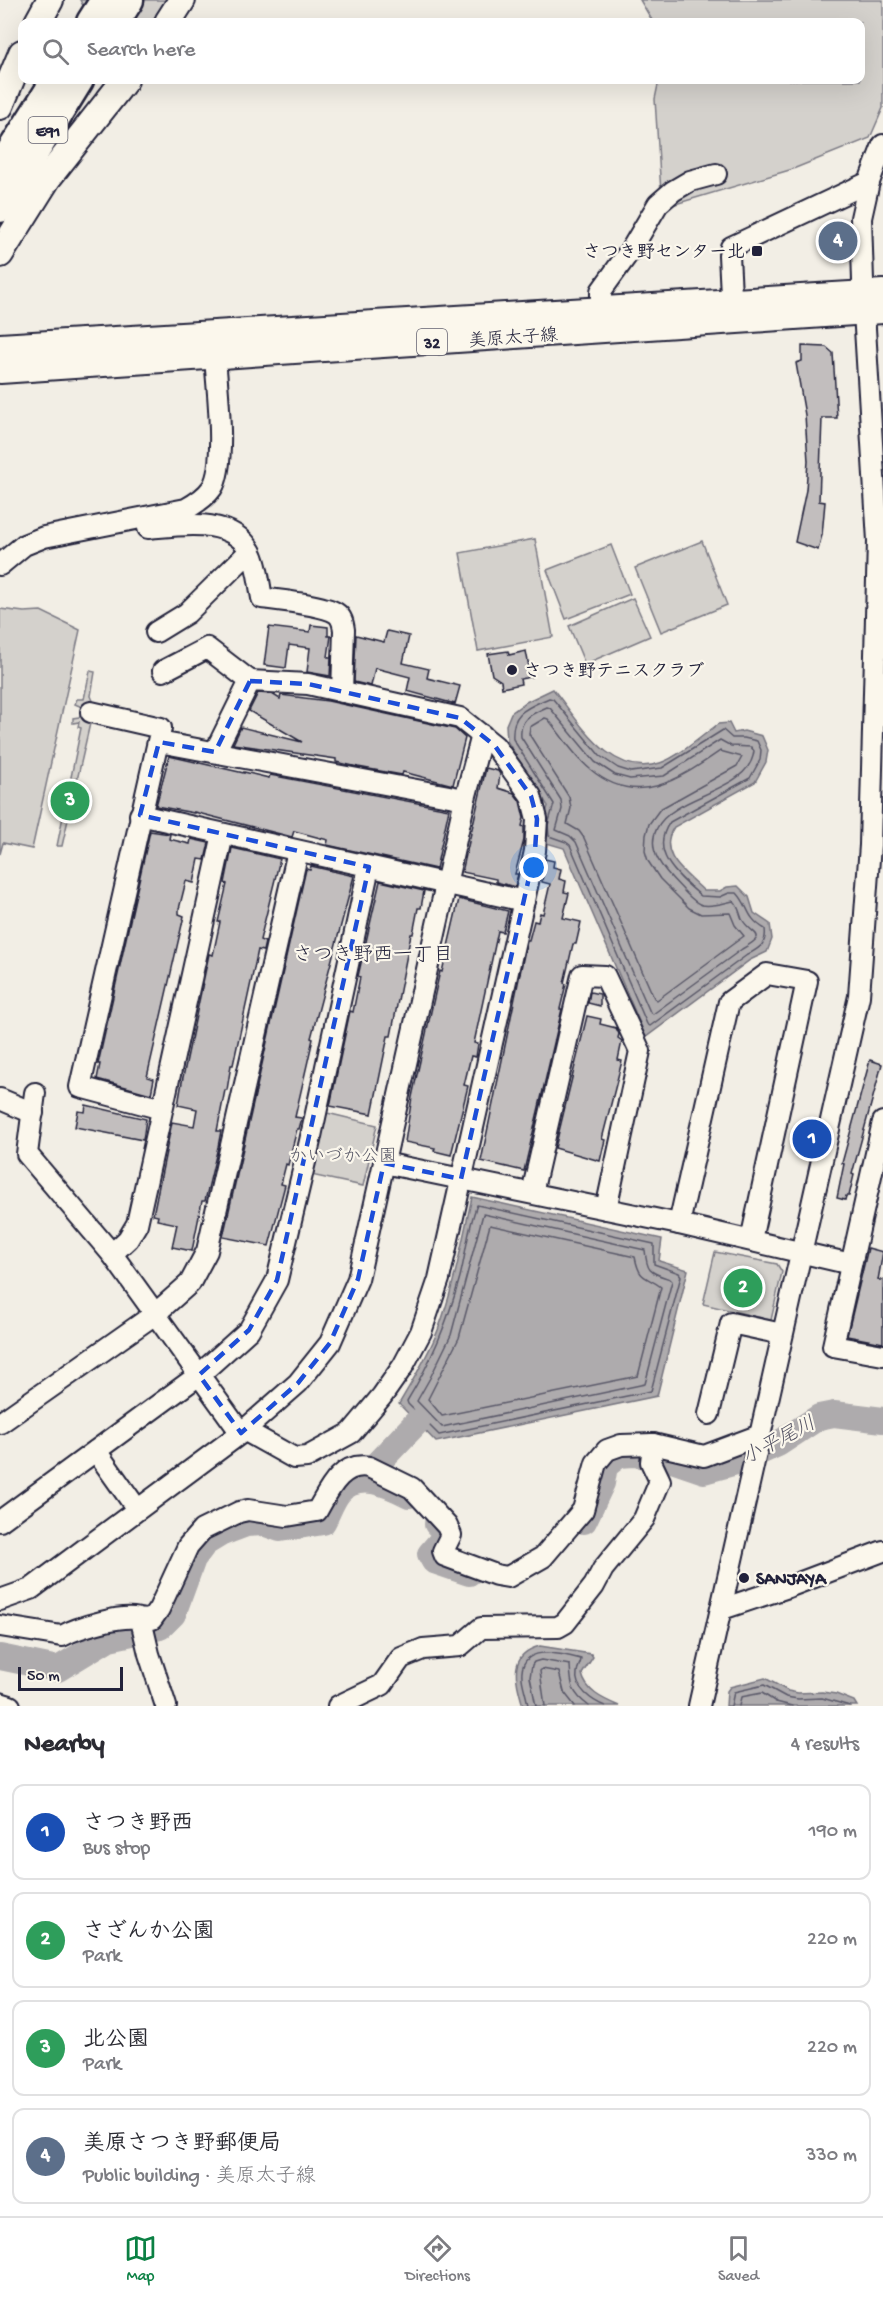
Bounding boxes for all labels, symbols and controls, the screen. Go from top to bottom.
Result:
search box [18,18,865,84]
icon: search [39,35,72,68]
text: Search here [87,38,195,64]
road number: E91 [28,117,68,143]
pin: 4 [818,218,858,264]
place label: さつき野センター北 [583,242,745,264]
marker: さつき野センター北 [750,244,764,258]
street label: 美原太子線 [467,325,559,353]
road number: 32 [417,329,447,355]
place label: さつき野テニスクラブ [524,661,704,683]
marker: さつき野テニスクラブ [505,663,519,677]
pin: 3 [50,778,90,824]
your location [519,853,548,882]
district label: さつき野西一丁目 [293,944,453,968]
pin: 1 [792,1116,832,1162]
park label: かいづか公園 [289,1147,397,1168]
pin: 2 [724,1266,762,1310]
water label: 小平尾川 [738,1412,820,1471]
place label: SANJAYA [756,1570,827,1591]
marker: SANJAYA [737,1571,751,1585]
scale bar [18,1664,123,1692]
text: 50 m [27,1668,60,1687]
text: Nearby [24,1730,105,1761]
text: 4 results [791,1734,859,1757]
text: さつき野西 [83,1812,193,1838]
text: 1 [41,1821,50,1844]
text: 190 m [809,1821,857,1844]
text: Bus stop [83,1838,150,1861]
text: さざんか公園 [83,1920,215,1946]
text: 2 [41,1929,50,1952]
text: 220 m [807,1929,857,1952]
text: Park [83,1946,121,1969]
text: 北公園 [83,2028,149,2054]
text: 3 [40,2037,51,2060]
text: 220 m [807,2037,857,2060]
text: Park [83,2054,121,2077]
text: 美原さつき野郵便局 [83,2132,281,2158]
text: 4 [41,2145,50,2168]
text: 330 m [806,2145,857,2168]
text: Public building · 美原太子線 [83,2166,316,2189]
tab: Map [124,2232,157,2287]
tab: Directions [405,2232,470,2287]
tab: Saved [718,2232,759,2287]

